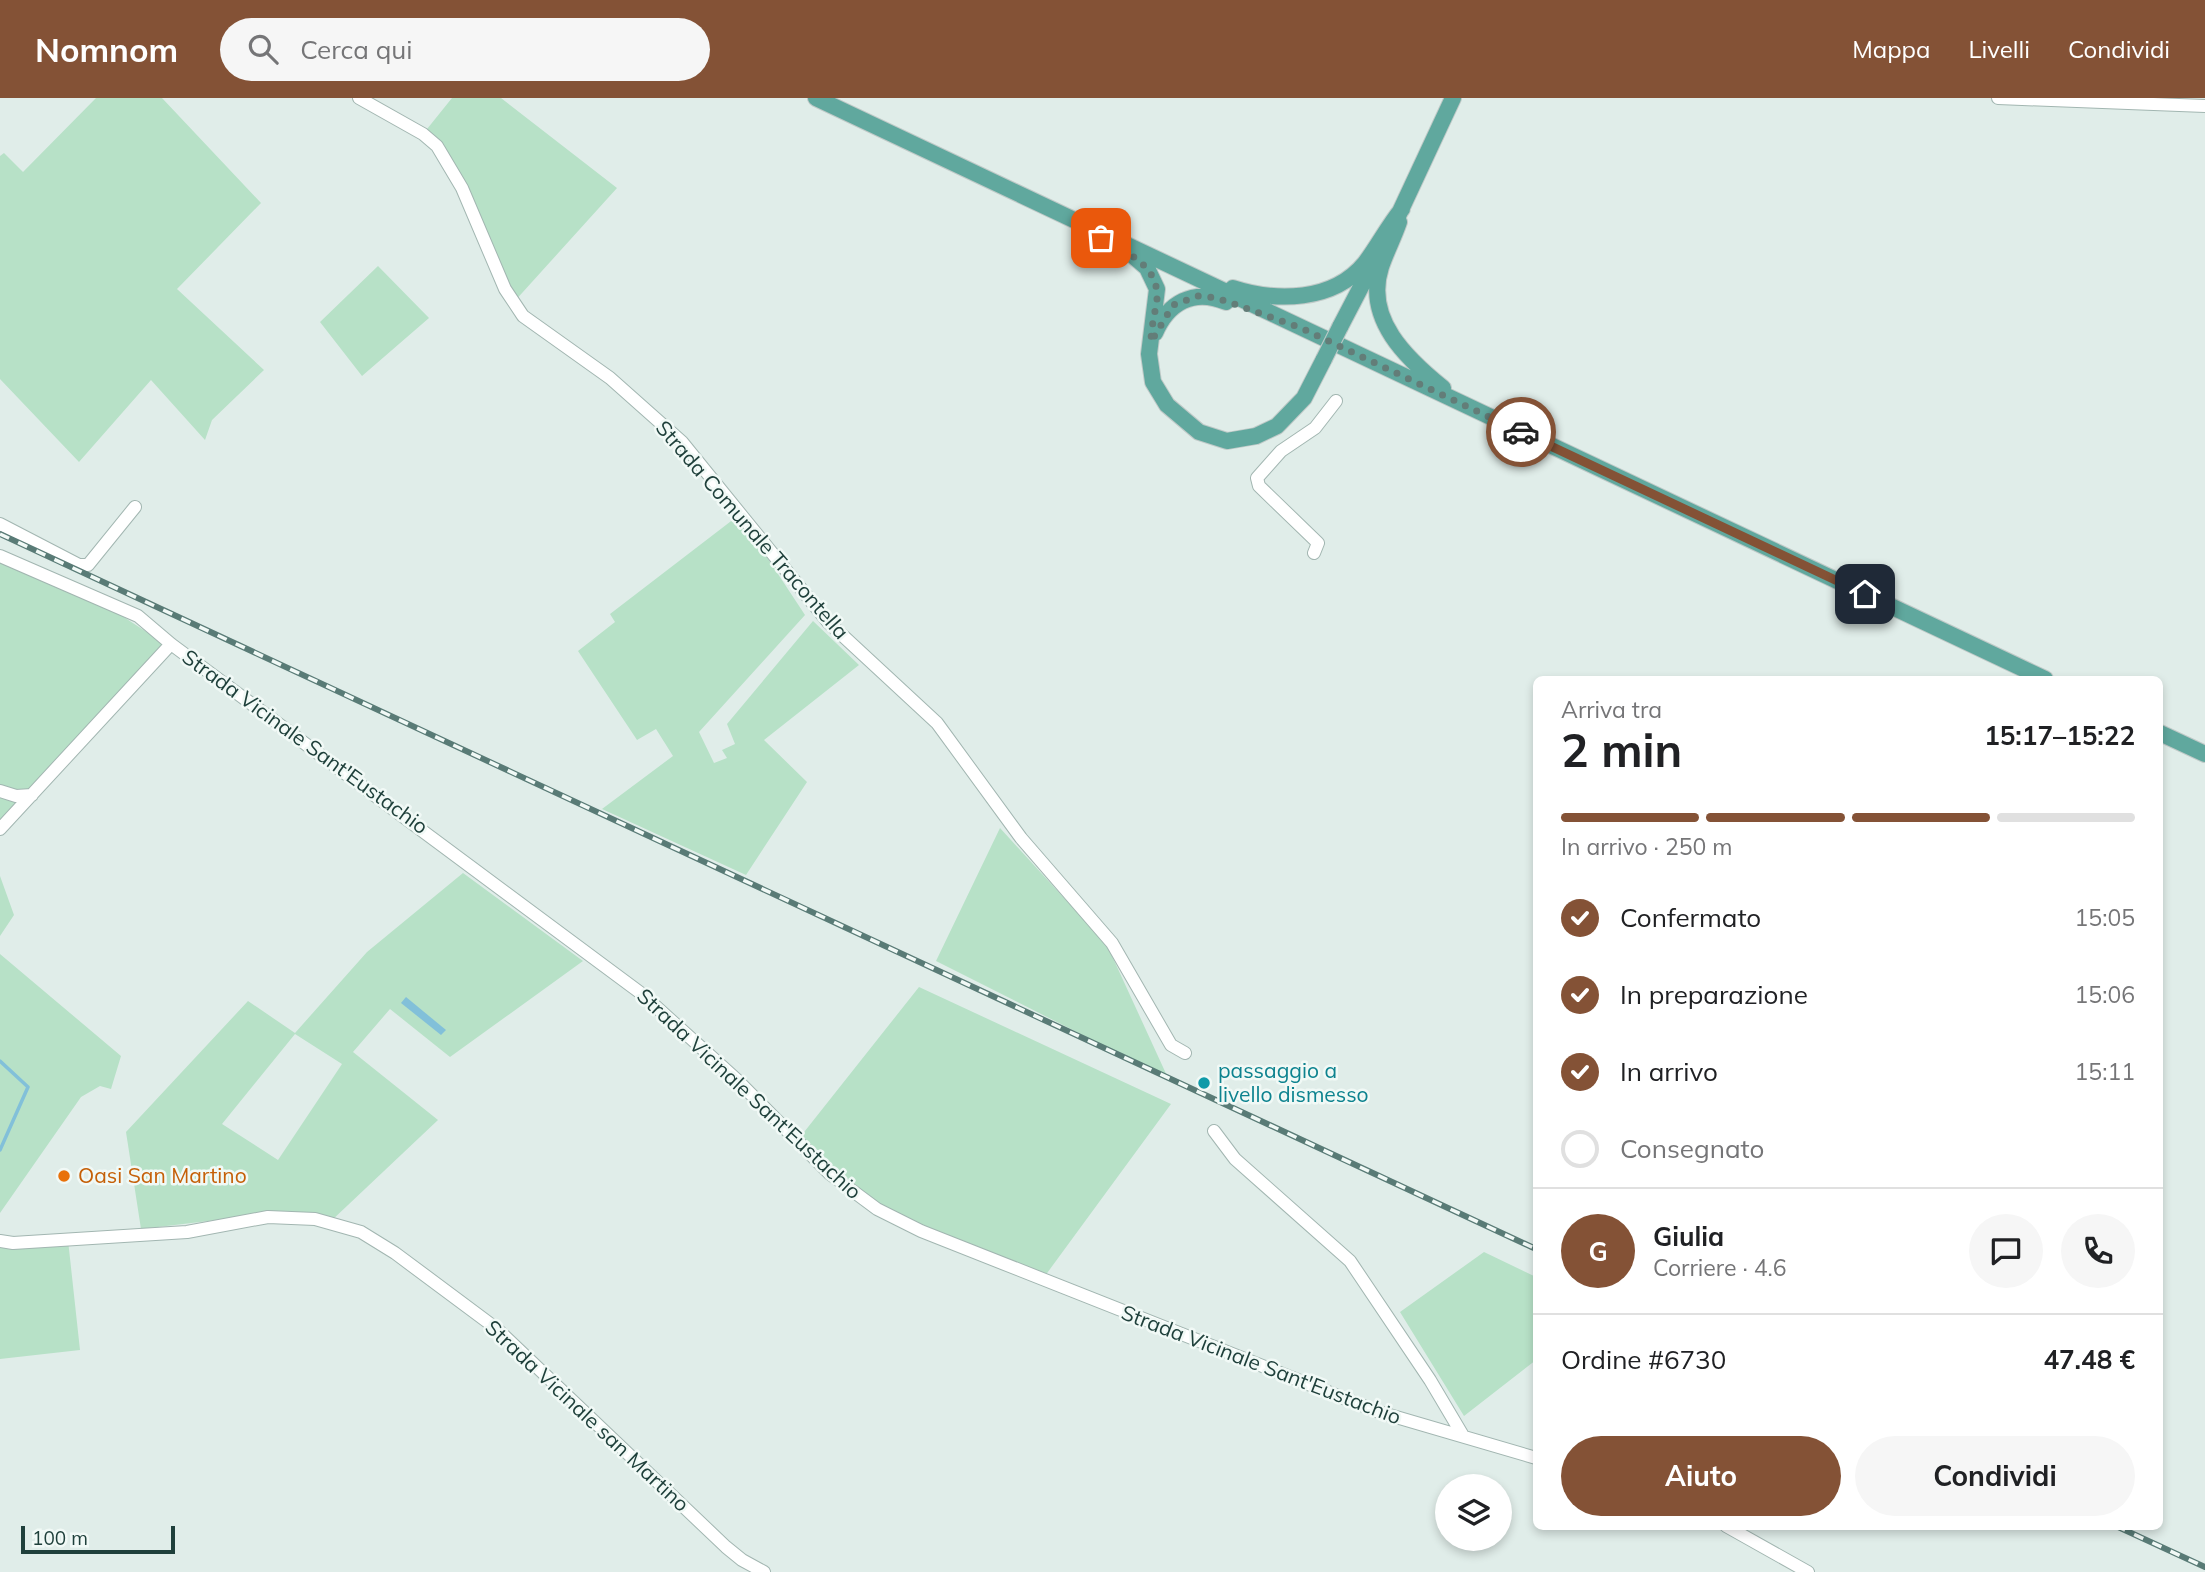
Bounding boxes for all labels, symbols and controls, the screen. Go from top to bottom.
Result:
search box [220,18,710,81]
text: Nomnom [35,29,178,70]
icon: search [244,30,282,68]
text: Cerca qui [300,33,412,66]
text: Mappa [1852,34,1930,64]
text: Livelli [1968,34,2030,64]
text: Condividi [2068,34,2170,64]
pin [1071,208,1131,268]
icon: bag [1082,219,1120,257]
courier [1486,397,1556,467]
icon: car [1502,413,1540,451]
street label: Strada Comunale Tracontella [651,415,855,644]
pin [1835,564,1895,624]
icon: home [1846,575,1884,613]
street label: Strada Vicinale Sant'Eustachio [178,643,434,839]
text: Arriva tra [1561,695,1662,724]
text: 15:17–15:22 [1984,719,2135,752]
text: 2 min [1561,721,1682,779]
text: In arrivo · 250 m [1561,832,1733,861]
icon: check [1561,899,1599,937]
text: Confermato [1620,901,1761,934]
text: 15:05 [2075,903,2135,932]
icon: check [1561,976,1599,1014]
text: In preparazione [1620,978,1808,1011]
text: 15:06 [2075,980,2135,1009]
street label: Strada Vicinale Sant'Eustachio [632,982,867,1204]
icon: check [1561,1053,1599,1091]
text: In arrivo [1620,1055,1718,1088]
place label: passaggio a livello dismesso [1218,1057,1369,1107]
text: 15:11 [2075,1057,2135,1086]
marker: passaggio a livello dismesso [1196,1075,1212,1091]
text: Consegnato [1620,1132,1764,1165]
place label: Oasi San Martino [78,1162,247,1188]
marker: Oasi San Martino [56,1168,72,1184]
button: chat [1969,1214,2043,1288]
button: phone [2061,1214,2135,1288]
text: Giulia [1653,1220,1724,1253]
text: G [1588,1235,1608,1268]
text: Corriere · 4.6 [1653,1253,1787,1282]
street label: Strada Vicinale Sant'Eustachio [1118,1299,1405,1430]
street label: Strada Vicinale san Martino [480,1314,695,1517]
text: Ordine #6730 [1561,1343,1726,1376]
text: 47.48 € [2043,1343,2135,1376]
button: Aiuto [1561,1436,1841,1516]
button: Condividi [1855,1436,2135,1516]
map controls [1435,1474,1512,1551]
button: layers [1435,1474,1512,1551]
scale bar [21,1523,175,1555]
text: 100 m [32,1526,88,1550]

